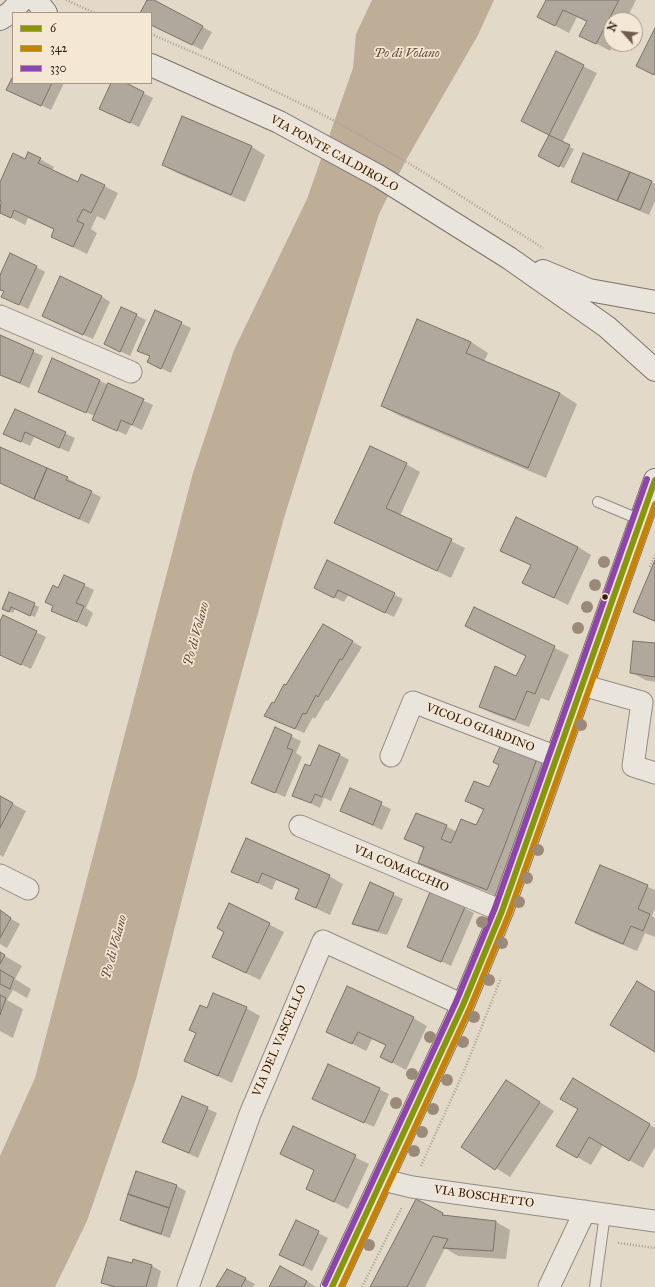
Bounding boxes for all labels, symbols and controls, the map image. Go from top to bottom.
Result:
legend [12,12,152,84]
north arrow [603,12,643,52]
text: N [605,20,621,34]
text: 6 [50,21,56,35]
text: 342 [50,41,67,55]
water label: Po di Volano [374,46,440,62]
text: 330 [50,61,67,75]
street label: VIA PONTE CALDIROLO [267,113,401,195]
unlabelled marker [600,592,610,602]
water label: Po di Volano [181,600,213,668]
street label: VICOLO GIARDINO [424,701,536,755]
street label: VIA COMACCHIO [351,842,451,896]
water label: Po di Volano [99,913,131,981]
street label: VIA DEL VASCELLO [250,983,310,1099]
street label: VIA BOSCHETTO [433,1183,535,1211]

